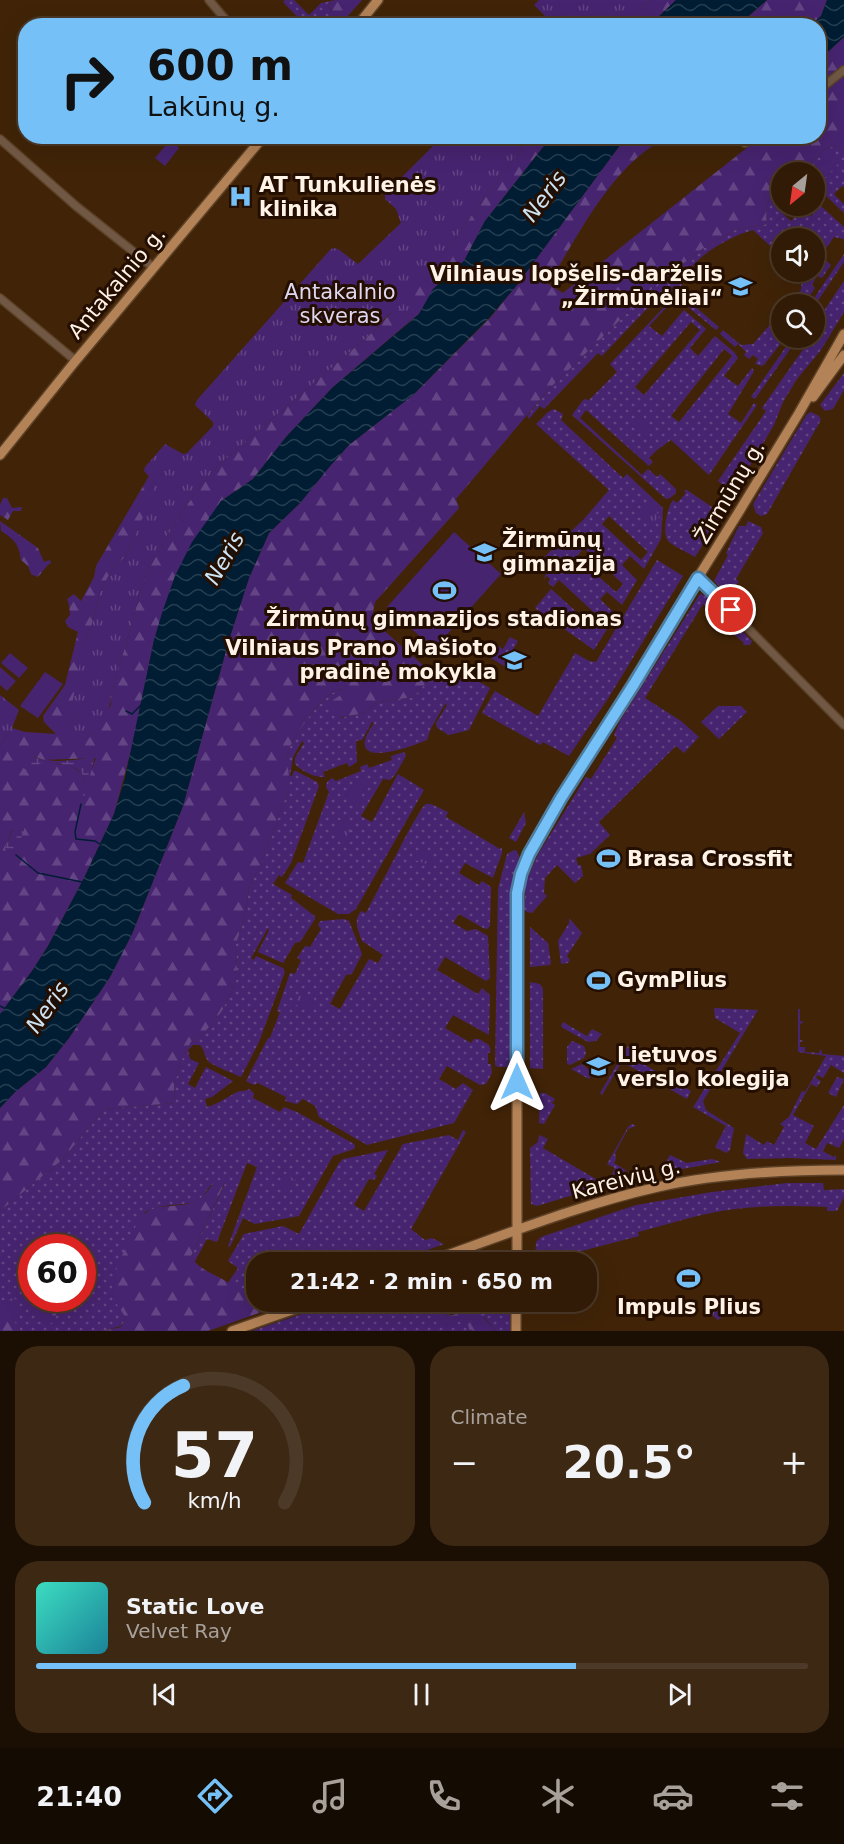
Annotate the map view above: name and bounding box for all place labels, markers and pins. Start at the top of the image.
place label: AT Tunkulienės klinika [259,173,436,221]
hospital icon: AT Tunkulienės klinika [228,184,254,210]
place label: Vilniaus lopšelis-darželis „Žirmūnėliai“ [430,262,723,310]
school or university icon: Vilniaus lopšelis-darželis „Žirmūnėliai“ [728,273,754,299]
place label: Žirmūnų gimnazija [502,527,616,576]
school or university icon: Žirmūnų gimnazija [471,539,497,565]
sports icon: Žirmūnų gimnazijos stadionas [431,578,457,604]
pin [705,584,756,635]
place label: Žirmūnų gimnazijos stadionas [266,606,622,631]
place label: Vilniaus Prano Mašioto pradinė mokykla [225,636,497,684]
school or university icon: Vilniaus Prano Mašioto pradinė mokykla [502,647,528,673]
sports icon: Brasa Crossfit [596,846,622,872]
place label: Brasa Crossfit [627,847,792,871]
sports icon: GymPlius [586,967,612,993]
place label: GymPlius [617,968,727,992]
place label: Lietuvos verslo kolegija [617,1043,790,1091]
school or university icon: Lietuvos verslo kolegija [586,1054,612,1080]
sports icon: Impuls Plius [676,1266,702,1292]
place label: Impuls Plius [617,1295,761,1319]

